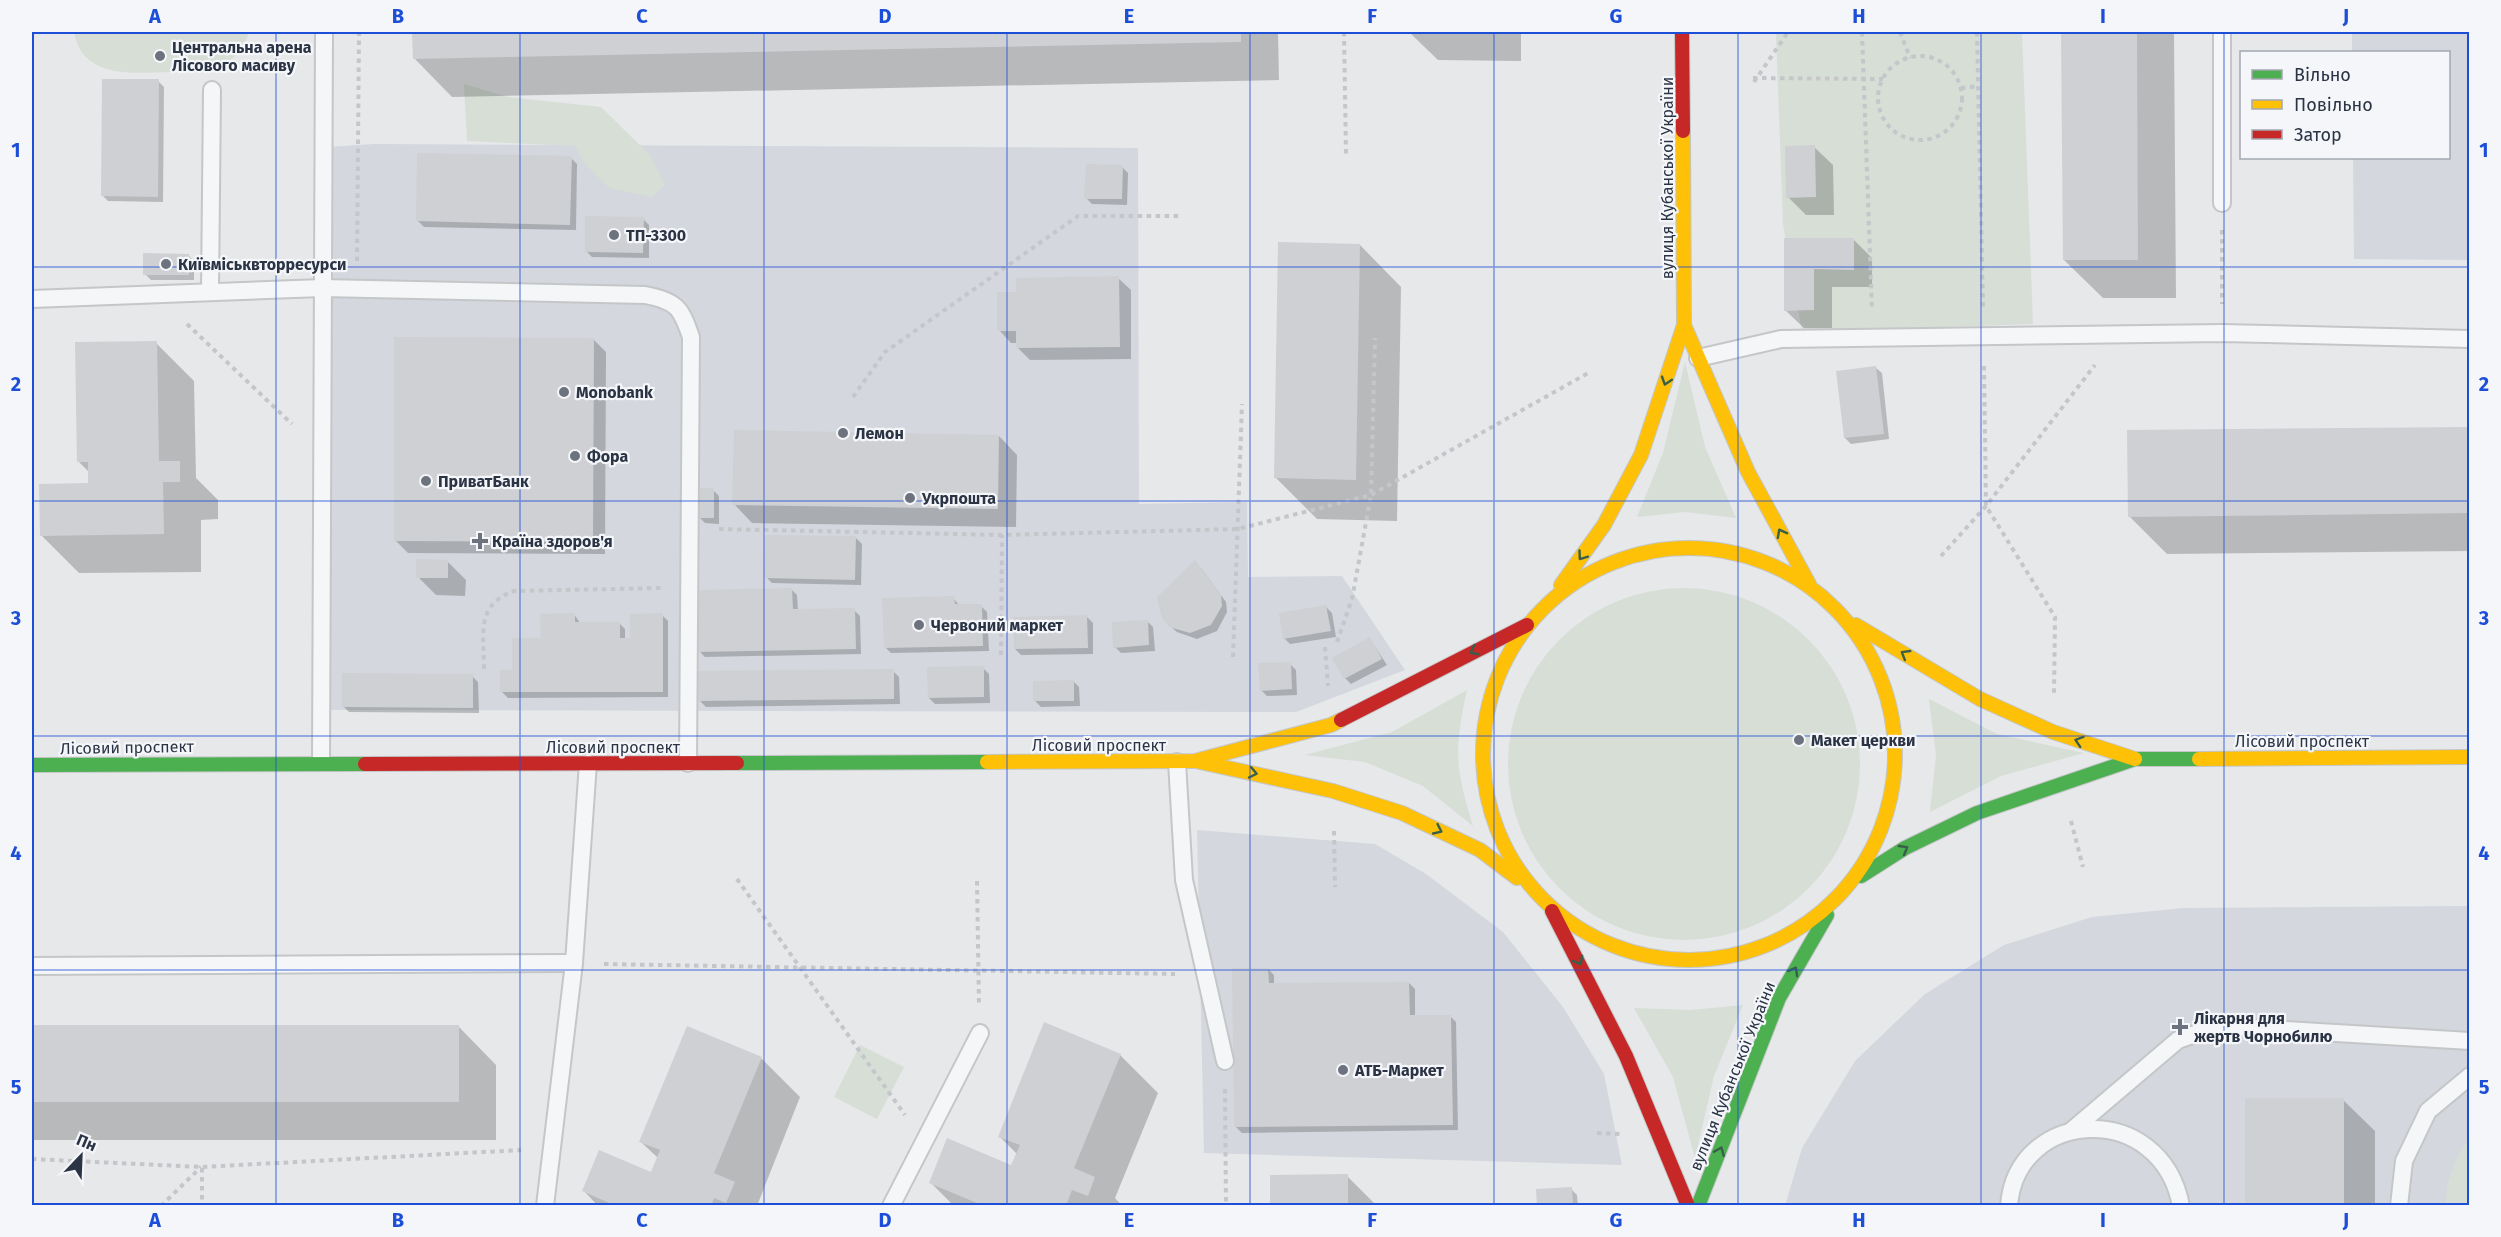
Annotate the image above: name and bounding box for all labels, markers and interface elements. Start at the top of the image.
text: A [148,4,162,28]
text: B [392,4,404,28]
text: C [636,4,648,28]
text: D [878,4,892,28]
text: E [1124,4,1134,28]
text: F [1367,4,1377,28]
text: G [1610,4,1622,28]
text: H [1852,4,1866,28]
text: I [2100,4,2106,28]
text: J [2342,4,2349,28]
place label: Центральна арена Лісового масиву [172,38,312,75]
marker: Центральна арена Лісового масиву [153,49,167,63]
legend [2240,51,2450,159]
text: Вільно [2294,64,2351,86]
street label: вулиця Кубанської України [1658,77,1677,279]
text: Повільно [2294,94,2373,116]
text: Затор [2294,124,2342,146]
text: 1 [11,138,21,162]
text: 1 [2479,138,2489,162]
place label: ТП-3300 [626,226,686,245]
marker: ТП-3300 [607,228,621,242]
place label: Київміськвторресурси [178,255,347,274]
marker: Київміськвторресурси [159,257,173,271]
text: 2 [11,372,21,396]
text: 2 [2479,372,2489,396]
one-way arrow [1661,375,1673,386]
place label: Monobank [576,383,653,402]
marker: Monobank [557,385,571,399]
place label: Лемон [855,424,904,443]
marker: Лемон [836,426,850,440]
place label: Фора [587,447,628,466]
marker: Фора [568,449,582,463]
place label: ПриватБанк [438,472,529,491]
marker: ПриватБанк [419,474,433,488]
place label: Укрпошта [921,489,996,508]
marker: Укрпошта [903,491,917,505]
one-way arrow [1777,529,1788,539]
place label: Країна здоров'я [492,532,613,551]
marker: Країна здоров'я [473,534,487,548]
one-way arrow [1578,549,1589,560]
text: 3 [10,606,21,630]
text: 3 [2478,606,2489,630]
place label: Червоний маркет [931,616,1064,635]
marker: Червоний маркет [912,618,926,632]
one-way arrow [1470,644,1481,656]
one-way arrow [1901,650,1911,662]
place label: Макет церкви [1811,731,1916,750]
street label: Лісовий проспект [2235,732,2370,751]
marker: Макет церкви [1792,733,1806,747]
one-way arrow [2074,735,2085,748]
street label: Лісовий проспект [1032,736,1167,755]
street label: Лісовий проспект [60,737,195,758]
street label: Лісовий проспект [546,738,681,757]
one-way arrow [1247,766,1257,779]
one-way arrow [1432,823,1443,835]
text: 4 [10,841,22,865]
text: 4 [2478,841,2490,865]
one-way arrow [1898,845,1908,857]
one-way arrow [1572,955,1583,965]
one-way arrow [1787,967,1798,977]
street label: вулиця Кубанської України [1686,979,1779,1174]
place label: Лікарня для жертв Чорнобилю [2194,1009,2332,1046]
marker: Лікарня для жертв Чорнобилю [2171,1018,2189,1036]
place label: АТБ-Маркет [1354,1061,1444,1080]
marker: АТБ-Маркет [1336,1063,1350,1077]
text: 5 [11,1075,22,1099]
text: 5 [2479,1075,2490,1099]
north arrow [51,1126,111,1186]
text: Пн [74,1130,100,1155]
one-way arrow [1713,1147,1725,1158]
text: A [148,1208,162,1232]
text: B [392,1208,404,1232]
text: C [636,1208,648,1232]
text: D [878,1208,892,1232]
text: E [1124,1208,1134,1232]
text: F [1367,1208,1377,1232]
text: G [1610,1208,1622,1232]
text: H [1852,1208,1866,1232]
text: I [2100,1208,2106,1232]
text: J [2342,1208,2349,1232]

